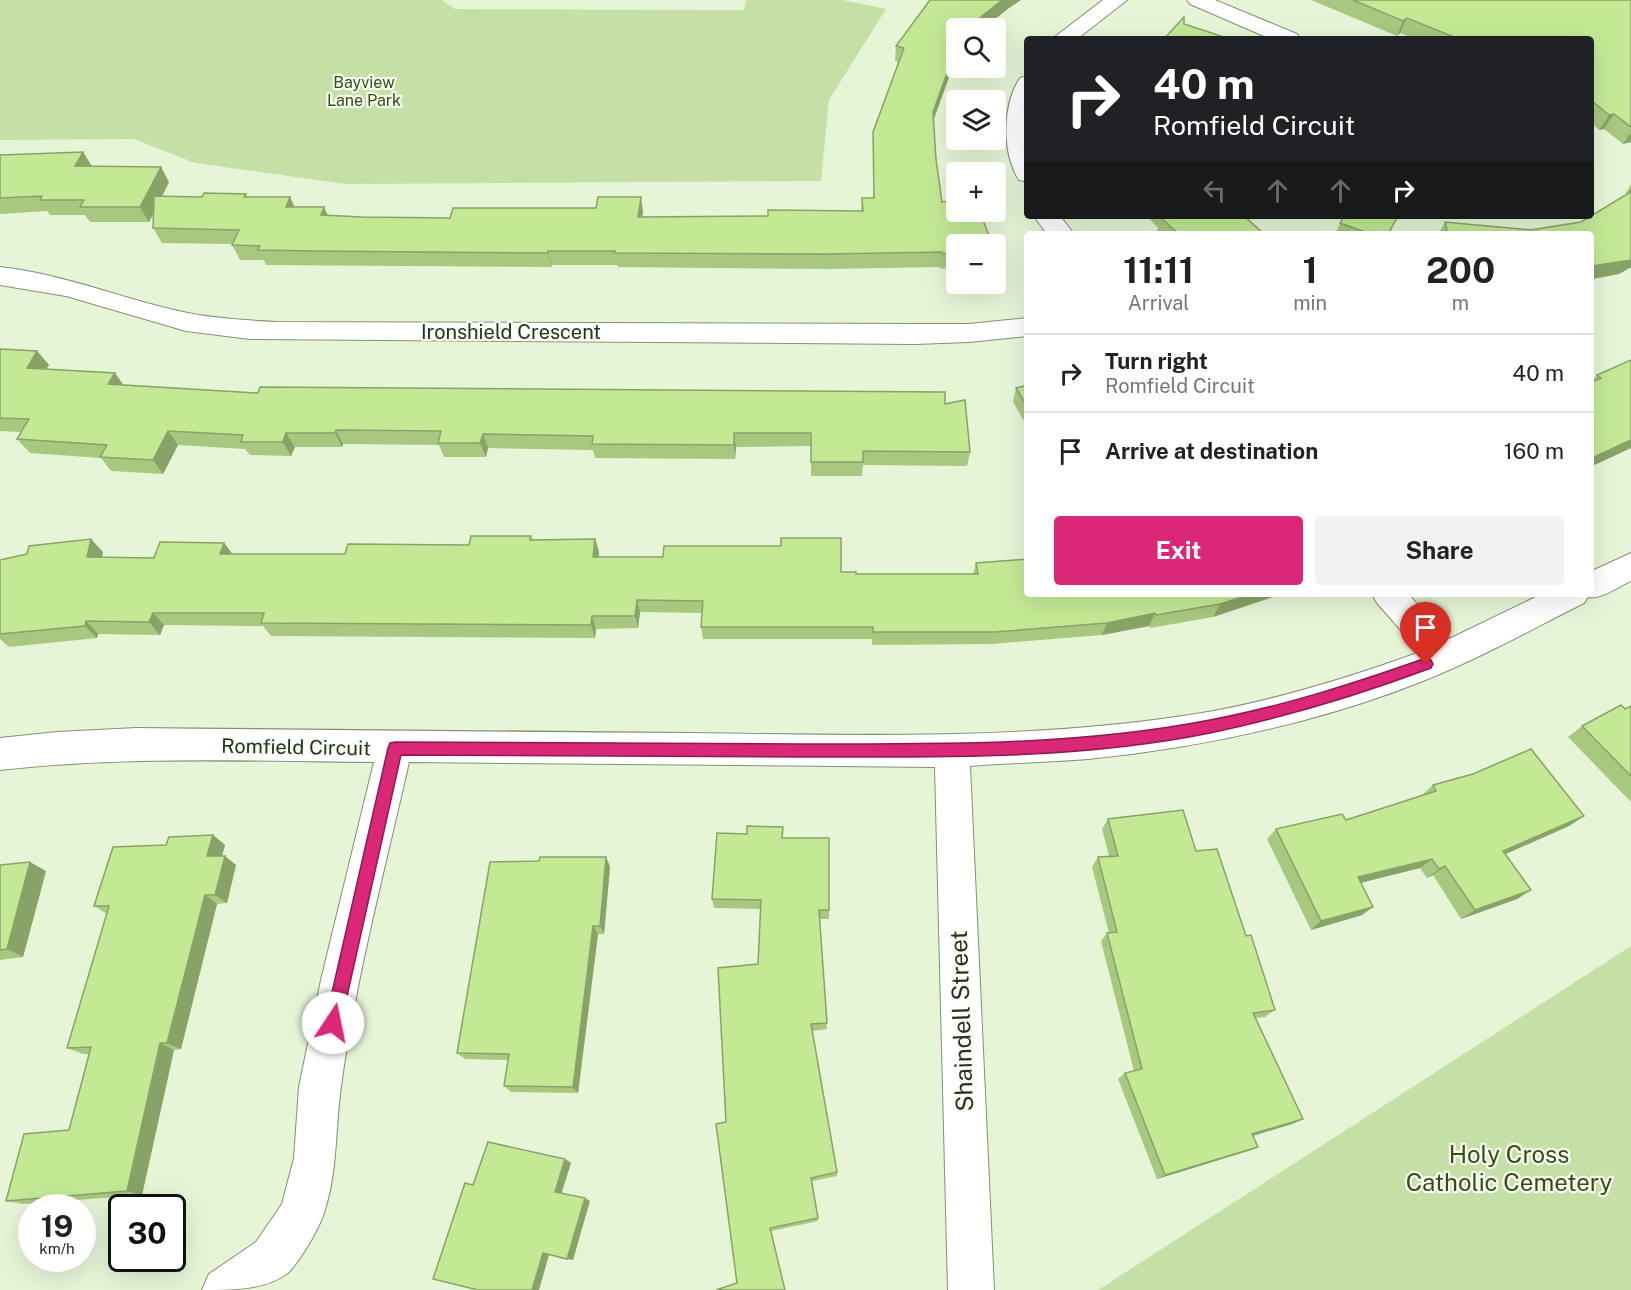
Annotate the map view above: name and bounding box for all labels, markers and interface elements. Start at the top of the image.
map controls [946,18,1006,294]
button: search [946,18,1006,78]
text: 40 m [1153,59,1255,108]
icon: right [1054,60,1132,138]
park label: Bayview Lane Park [327,73,401,110]
button: layers [946,90,1006,150]
text: Romfield Circuit [1153,109,1355,141]
button: + [946,162,1006,222]
icon: left [1198,174,1231,207]
icon: ahead [1261,174,1294,207]
icon: ahead [1324,174,1357,207]
icon: right [1387,174,1420,207]
button: − [946,234,1006,294]
text: 11:11 [1123,249,1194,291]
text: 1 [1302,249,1318,291]
text: 200 [1426,249,1495,291]
text: Arrival [1128,291,1189,315]
text: min [1293,291,1327,315]
text: m [1452,291,1469,315]
street label: Ironshield Crescent [421,320,601,344]
text: Turn right [1105,348,1208,374]
icon: right [1054,357,1087,390]
text: 40 m [1512,360,1564,386]
text: Romfield Circuit [1105,374,1255,398]
icon: arrive [1054,435,1087,468]
text: Arrive at destination [1105,438,1318,464]
text: 160 m [1504,438,1564,464]
button: Exit [1054,516,1303,585]
button: Share [1315,516,1564,585]
pin [1400,602,1451,664]
icon: arrive [1409,611,1442,644]
street label: Romfield Circuit [221,734,371,760]
street label: Shaindell Street [944,930,978,1112]
position arrow [301,991,365,1055]
park label: Holy Cross Catholic Cemetery [1406,1140,1613,1196]
speed limit sign: 30 [108,1194,186,1272]
text: 19 [41,1208,73,1244]
text: km/h [39,1240,75,1257]

